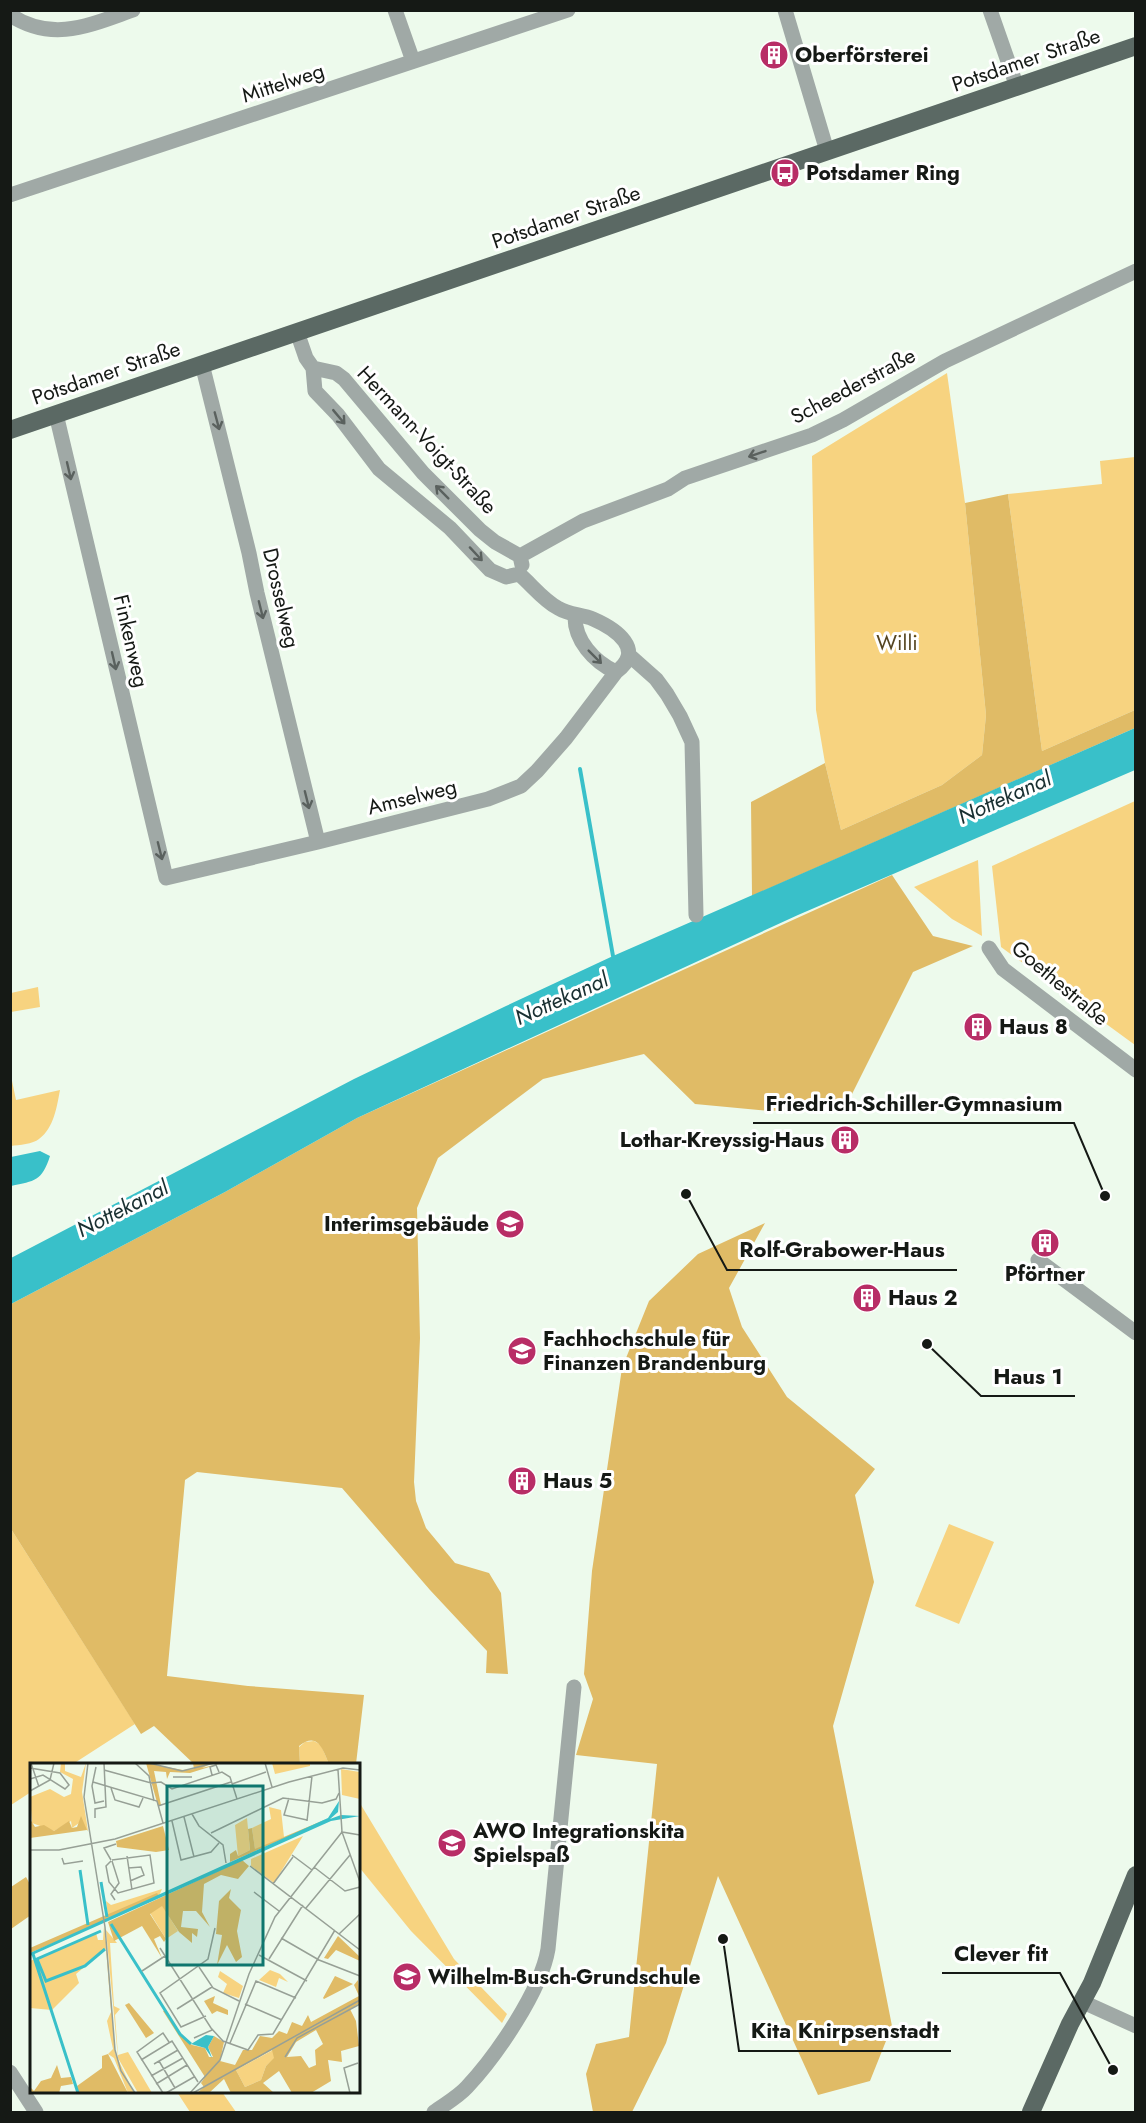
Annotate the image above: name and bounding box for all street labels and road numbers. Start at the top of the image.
street label: Potsdamer Straße [948,21,1104,99]
street label: Mittelweg [238,56,328,110]
street label: Potsdamer Straße [488,178,644,256]
street label: Potsdamer Straße [28,334,184,412]
street label: Scheederstraße [785,340,921,432]
street label: Hermann-Voigt-Straße [350,359,504,521]
street label: Drosselweg [255,545,307,651]
street label: Finkenweg [106,592,156,690]
street label: Amselweg [364,771,460,823]
street label: Goethestraße [1005,933,1115,1033]

